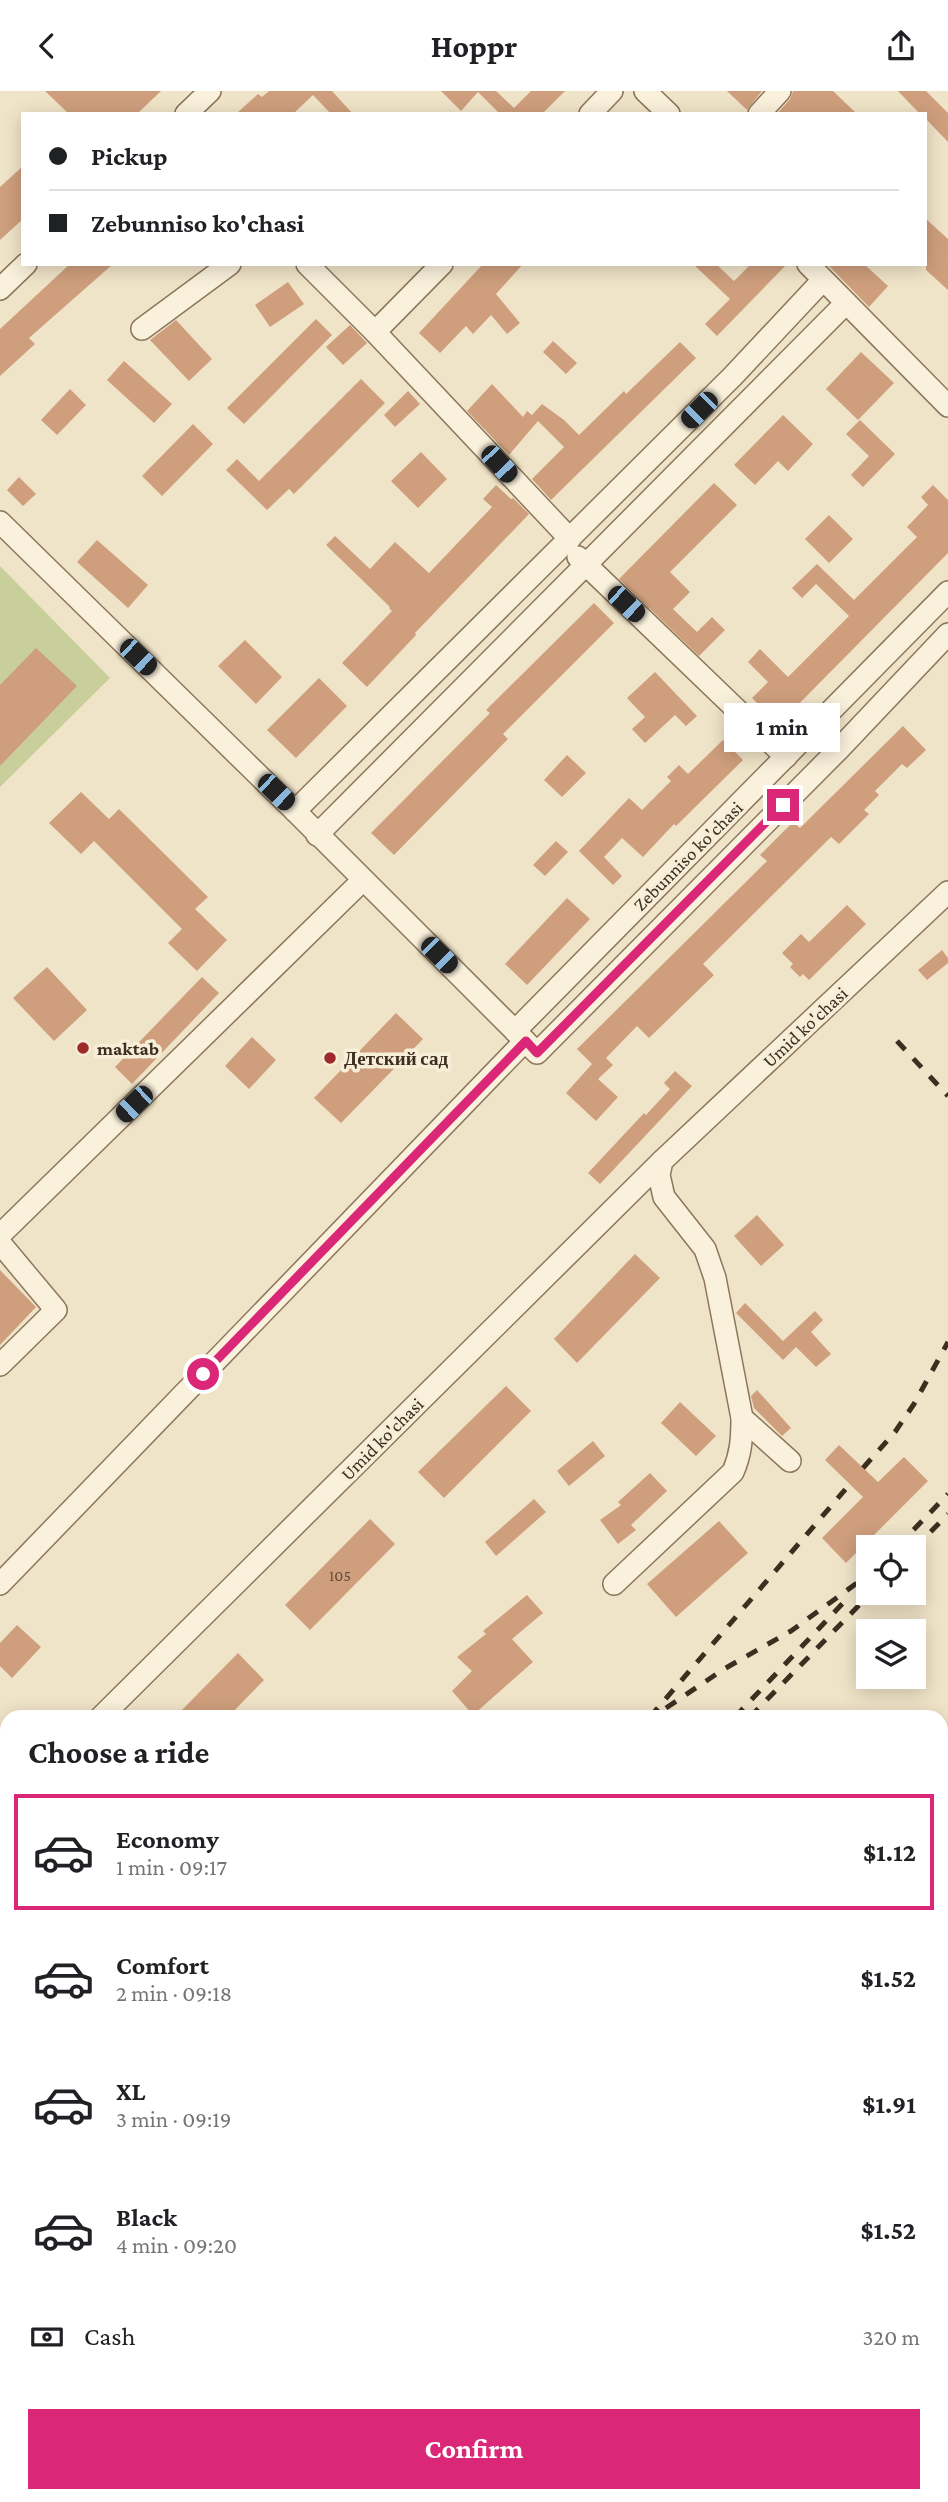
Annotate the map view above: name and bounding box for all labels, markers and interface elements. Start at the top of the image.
icon: back [28,27,66,65]
icon: share [882,27,920,65]
text: Hoppr [431,28,517,64]
text: Pickup [91,142,168,171]
text: Zebunniso ko'chasi [91,209,304,238]
car [677,388,722,432]
car [477,441,522,487]
car [604,582,649,626]
car [116,635,161,679]
callout: 1 min [725,703,841,753]
text: 1 min [756,714,808,740]
car [254,770,299,814]
route end [767,789,799,821]
street label: Zebunniso ko'chasi [629,797,747,915]
car [417,933,462,977]
street label: Umid ko'chasi [758,982,852,1072]
place label: maktab [97,1038,159,1059]
marker: maktab [75,1040,91,1056]
place label: Детский сад [344,1048,448,1069]
marker: Детский сад [322,1050,338,1066]
car [112,1082,157,1126]
route start [187,1358,219,1390]
street label: Umid ko'chasi [336,1393,428,1485]
map controls [856,1535,926,1689]
button: locate [856,1535,926,1605]
house number: 105 [329,1567,351,1584]
button: layers [856,1619,926,1689]
text: Choose a ride [28,1734,209,1770]
icon: car [32,1821,95,1884]
text: Economy [116,1825,219,1854]
text: $1.12 [863,1838,916,1867]
text: 1 min · 09:17 [116,1854,227,1880]
icon: car [32,1947,95,2010]
text: Comfort [116,1951,209,1980]
text: $1.52 [860,1964,916,1993]
text: 2 min · 09:18 [116,1980,232,2006]
icon: car [32,2073,95,2136]
text: XL [116,2077,145,2106]
text: $1.91 [862,2090,916,2119]
text: 3 min · 09:19 [116,2106,232,2132]
icon: car [32,2199,95,2262]
text: Black [116,2203,177,2232]
text: $1.52 [860,2216,916,2245]
text: 4 min · 09:20 [116,2232,237,2258]
icon: cash [28,2318,66,2356]
text: Cash [84,2322,135,2351]
text: 320 m [862,2324,920,2350]
button: Confirm [28,2409,920,2489]

